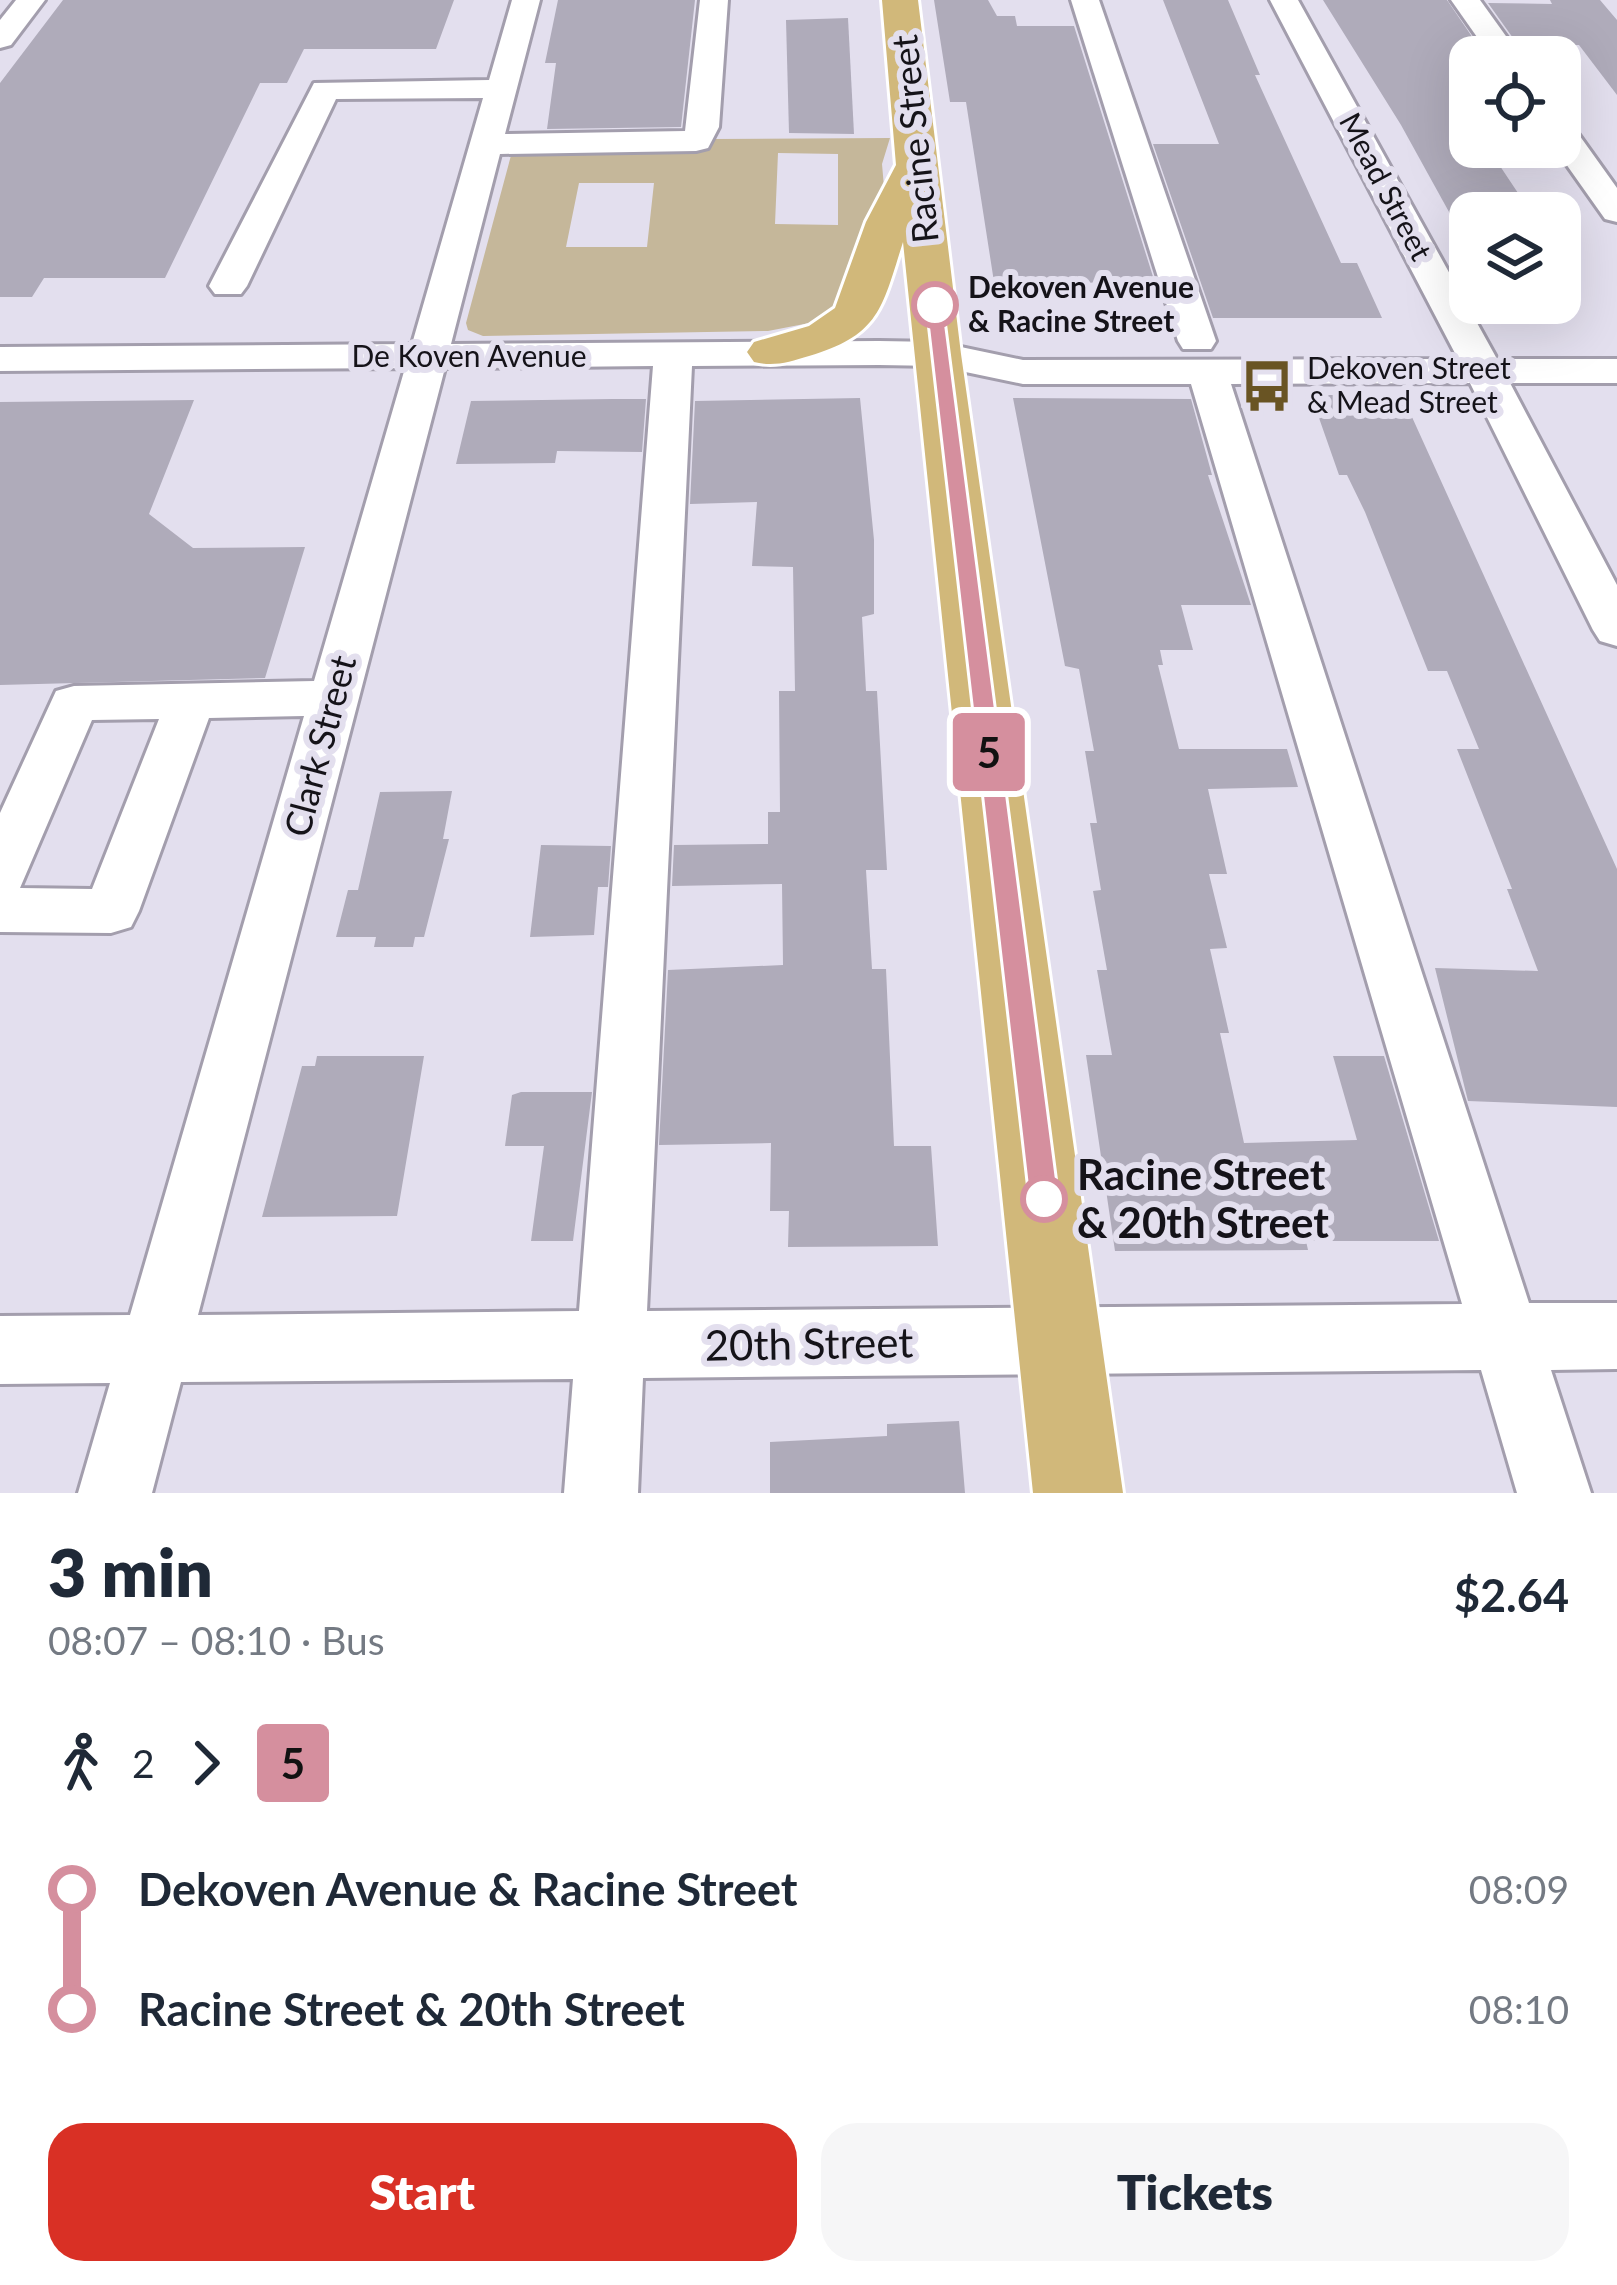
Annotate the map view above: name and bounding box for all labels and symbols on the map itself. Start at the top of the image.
street label: Racine Street [881,33,947,245]
street label: Mead Street [1333,106,1441,266]
place label: Dekoven Avenue & Racine Street [968,268,1194,338]
marker: Dekoven Avenue & Racine Street [913,283,957,327]
street label: De Koven Avenue [351,337,587,373]
place label: Dekoven Street & Mead Street [1307,349,1511,419]
bus stop icon: Dekoven Street & Mead Street [1238,357,1296,415]
street label: Clark Street [274,650,364,841]
line badge: 5 [950,713,1028,791]
place label: Racine Street & 20th Street [1077,1149,1329,1247]
marker: Racine Street & 20th Street [1022,1177,1066,1221]
street label: 20th Street [704,1316,914,1370]

